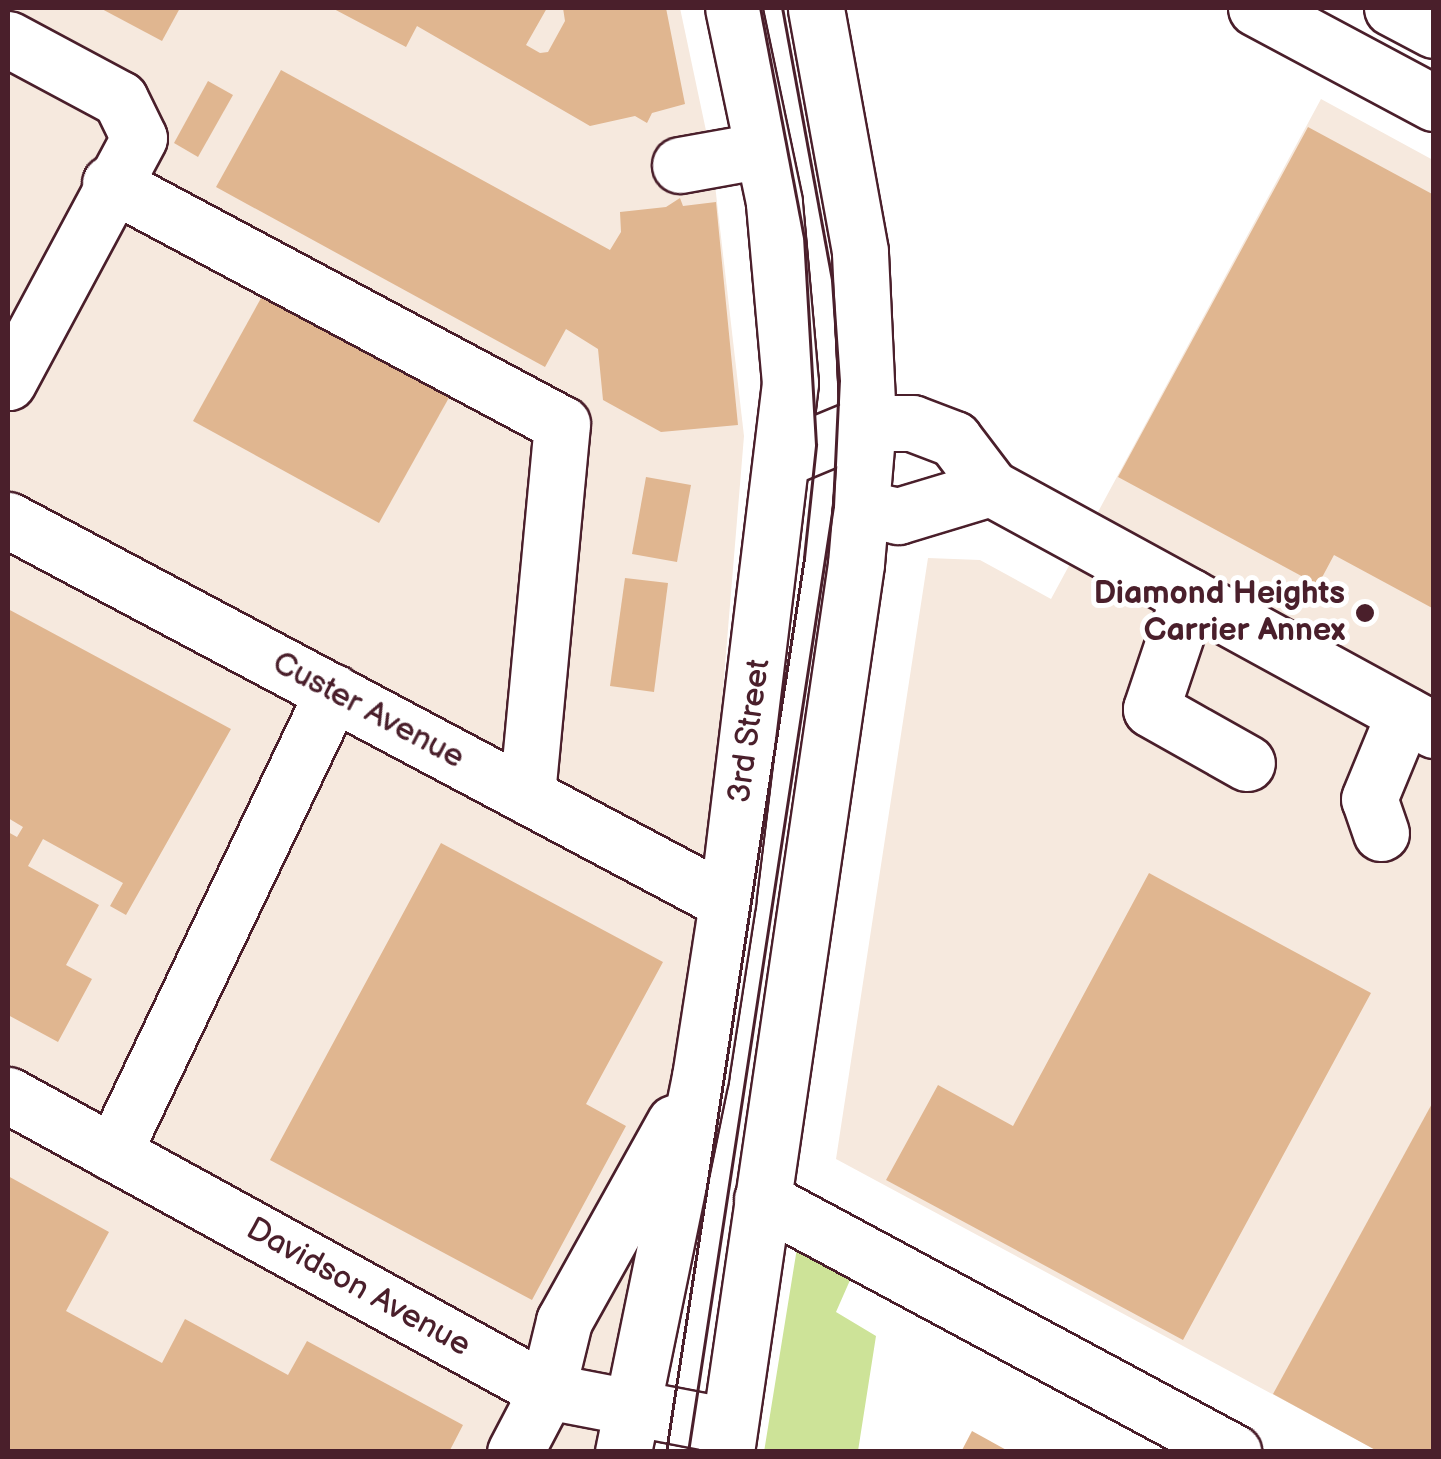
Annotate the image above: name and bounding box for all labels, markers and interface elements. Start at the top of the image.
place label: Diamond Heights Carrier Annex [1094,576,1345,651]
marker: Diamond Heights Carrier Annex [1354,602,1376,624]
street label: Custer Avenue [265,644,471,778]
street label: 3rd Street [721,656,779,806]
street label: Davidson Avenue [239,1211,477,1365]

